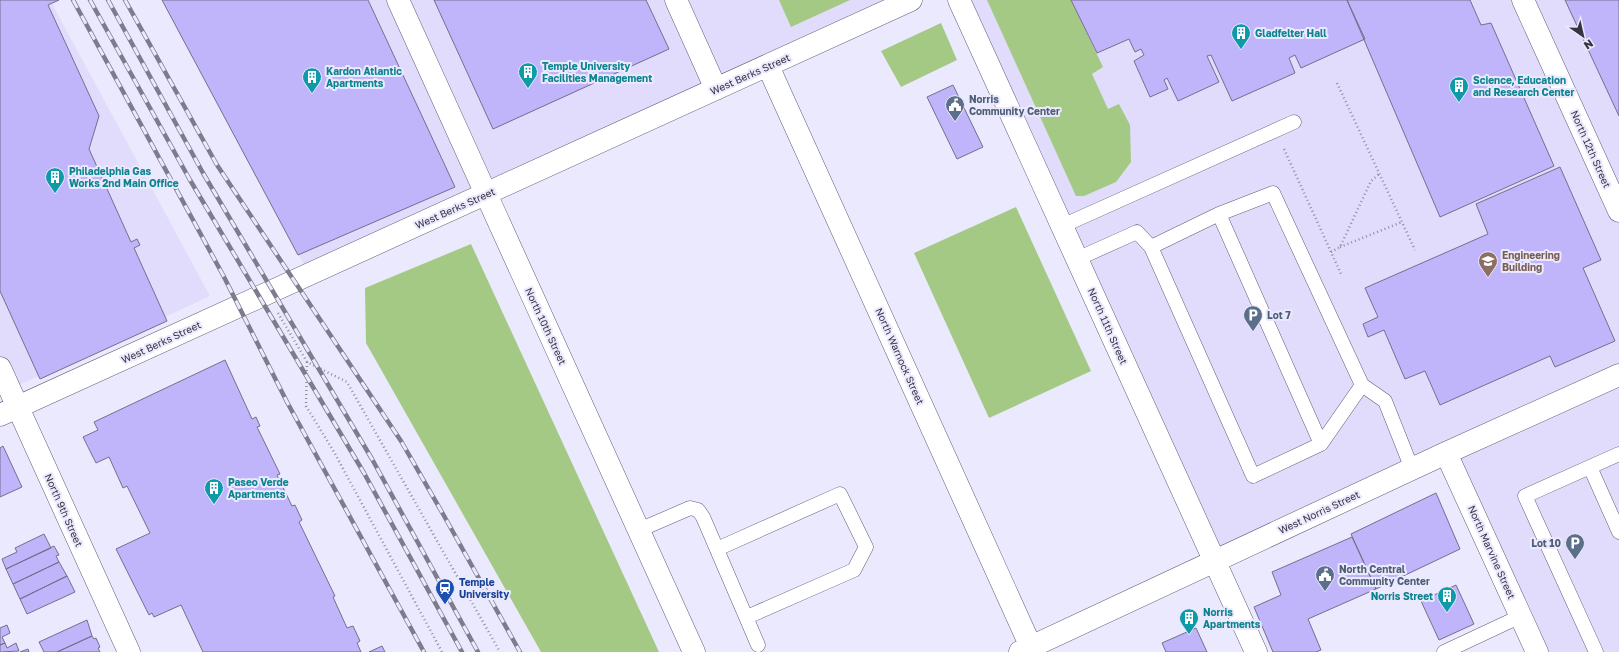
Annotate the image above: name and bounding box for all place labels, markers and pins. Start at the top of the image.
building icon: Gladfelter Hall [1230,22,1252,50]
place label: Gladfelter Hall [1255,27,1327,39]
place label: Temple University Facilities Management [542,60,652,84]
building icon: Temple University Facilities Management [517,61,539,89]
place label: Kardon Atlantic Apartments [326,65,402,89]
building icon: Kardon Atlantic Apartments [301,66,323,94]
place label: Science, Education and Research Center [1473,74,1574,98]
building icon: Science, Education and Research Center [1448,75,1470,103]
place label: Norris Community Center [969,93,1060,117]
public building icon: Norris Community Center [944,94,966,122]
place label: Philadelphia Gas Works 2nd Main Office [69,165,179,189]
building icon: Philadelphia Gas Works 2nd Main Office [44,166,66,194]
place label: Engineering Building [1502,249,1560,273]
school or university icon: Engineering Building [1477,250,1499,278]
parking icon: Lot 7 [1242,304,1264,332]
place label: Lot 7 [1267,309,1291,321]
place label: Paseo Verde Apartments [228,476,289,500]
building icon: Paseo Verde Apartments [203,477,225,505]
parking icon: Lot 10 [1564,532,1586,560]
place label: Lot 10 [1531,537,1561,549]
place label: North Central Community Center [1339,563,1430,587]
public building icon: North Central Community Center [1314,564,1336,592]
place label: Temple University [459,576,509,600]
station icon: Temple University [434,577,456,605]
building icon: Norris Street [1436,585,1458,613]
place label: Norris Street [1371,590,1433,602]
place label: Norris Apartments [1203,606,1261,630]
building icon: Norris Apartments [1178,607,1200,635]

